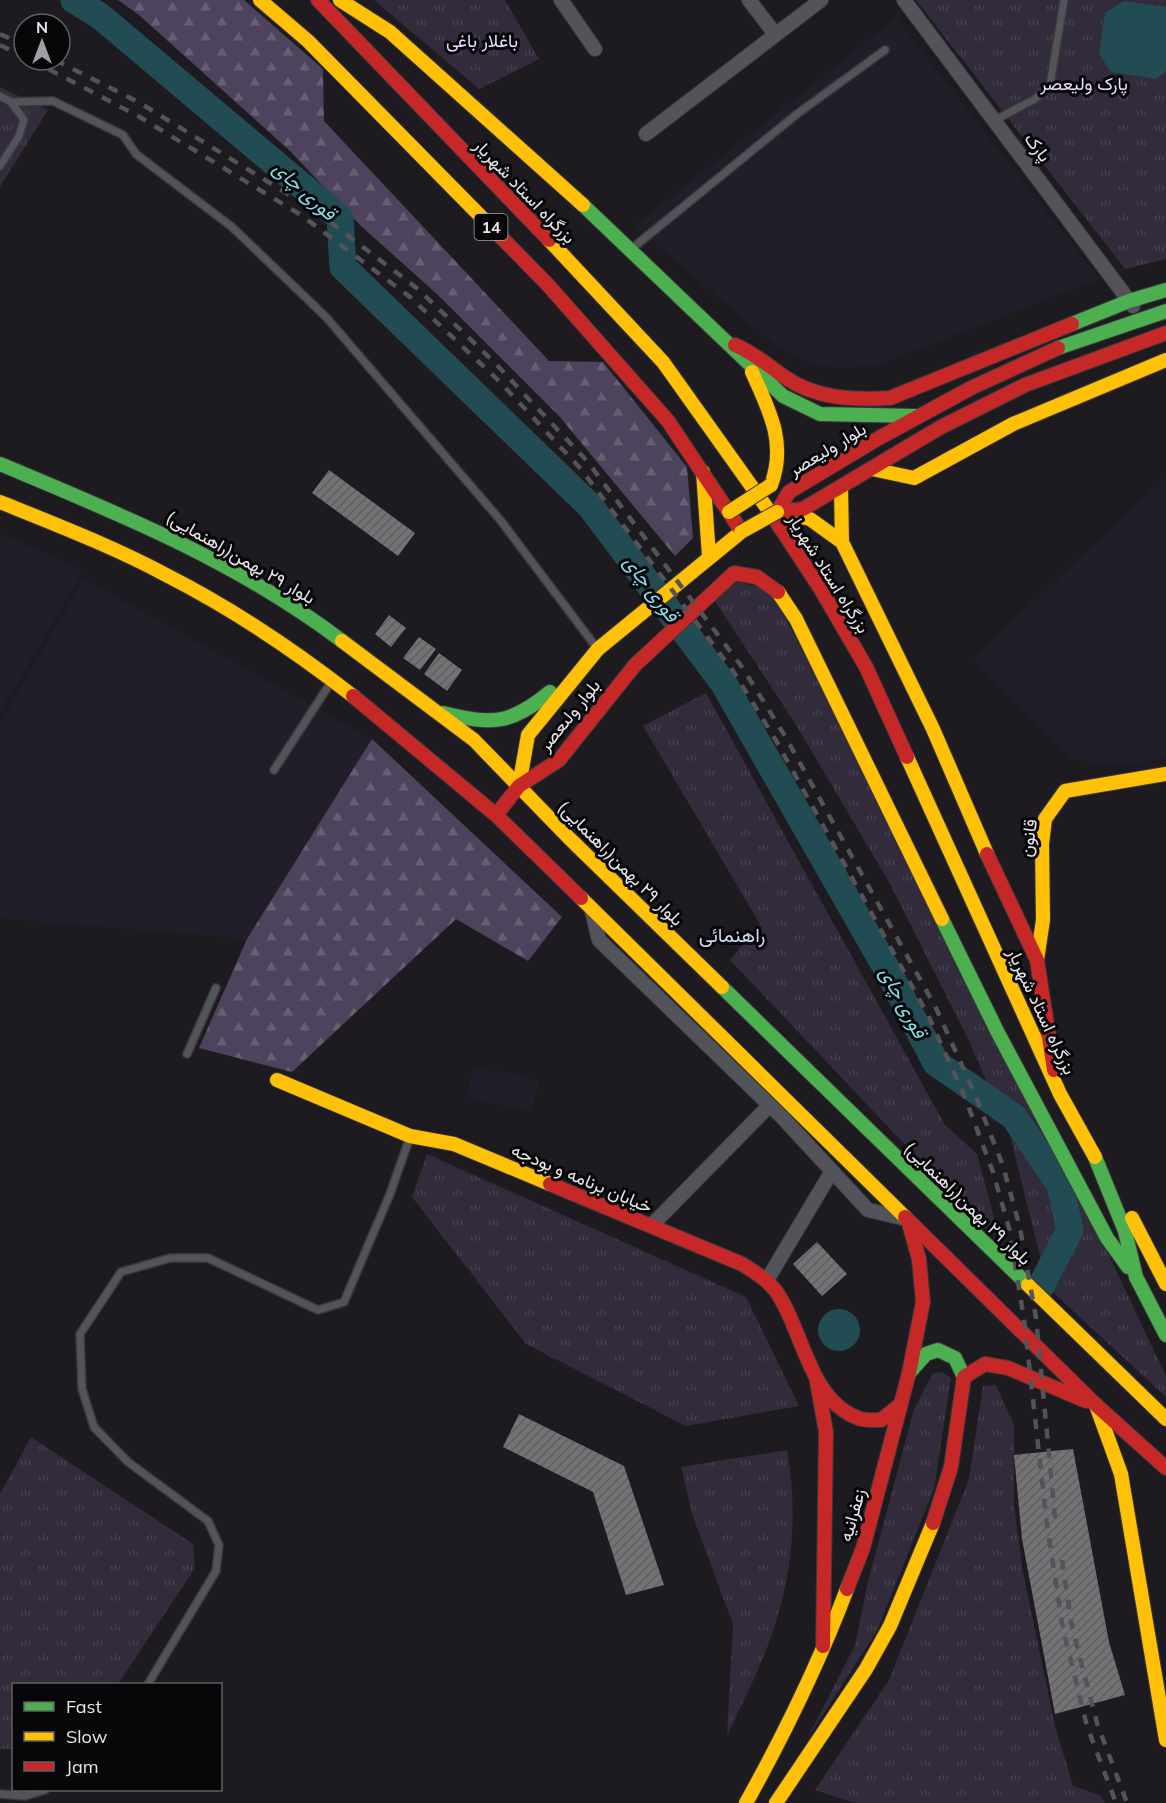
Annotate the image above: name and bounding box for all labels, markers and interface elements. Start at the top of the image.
north arrow [12,12,72,72]
text: N [36,17,48,37]
park label: باغلار باغی [446,29,518,52]
park label: پارک ولیعصر [1039,72,1128,96]
street label: پارک [1019,128,1056,167]
street label: بزرگراه استاد شهریار [468,133,581,248]
water label: قوری چای [267,155,343,228]
road number: 14 [474,214,508,240]
street label: بلوار ولیعصر [783,417,870,482]
street label: بلوار ٢٩ بهمن(راهنمایی) [162,505,320,609]
street label: بزرگراه استاد شهریار [782,508,875,637]
water label: قوری چای [617,550,686,629]
street label: بلوار ولىعصر [532,674,605,756]
street label: بلوار ٢٩ بهمن(راهنمایی) [553,795,689,931]
street label: قانون [1014,817,1042,859]
district label: راهنمائی [699,922,765,948]
street label: بزرگراه استاد شهریار [1002,943,1081,1078]
water label: قوری چای [873,962,934,1044]
street label: بلوار ٢٩ بهمن(راهنمایی) [899,1136,1037,1270]
street label: خیابان برنامه و بودجه [508,1138,656,1218]
street label: زعفرانیه [834,1486,870,1544]
legend [12,1683,222,1791]
text: Fast [66,1695,102,1718]
text: Slow [66,1725,108,1748]
text: Jam [66,1755,99,1778]

